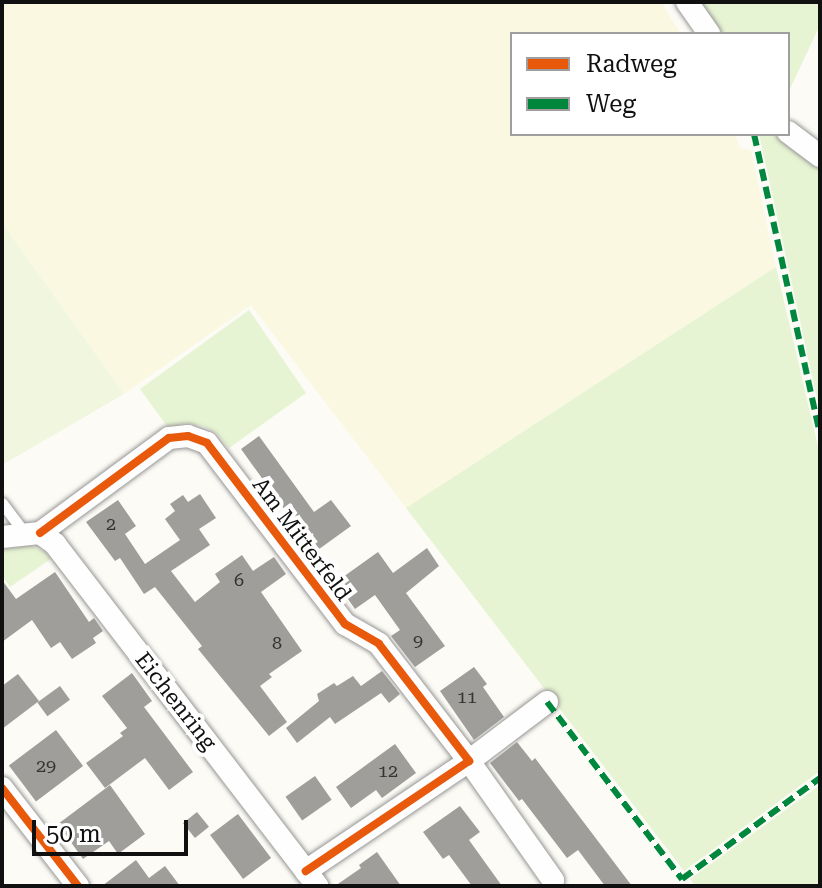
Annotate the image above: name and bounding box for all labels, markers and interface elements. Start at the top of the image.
legend [510,32,790,136]
text: Radweg [586,50,677,78]
text: Weg [586,90,636,118]
street label: Am Mitterfeld [247,472,357,606]
house number: 2 [106,513,116,535]
house number: 6 [234,569,244,591]
house number: 9 [413,630,423,652]
house number: 8 [272,632,282,654]
street label: Eichenring [130,647,222,755]
house number: 11 [457,686,477,708]
house number: 29 [36,755,56,777]
house number: 12 [378,760,398,782]
scale bar [36,804,192,854]
text: 50 m [46,820,101,848]

